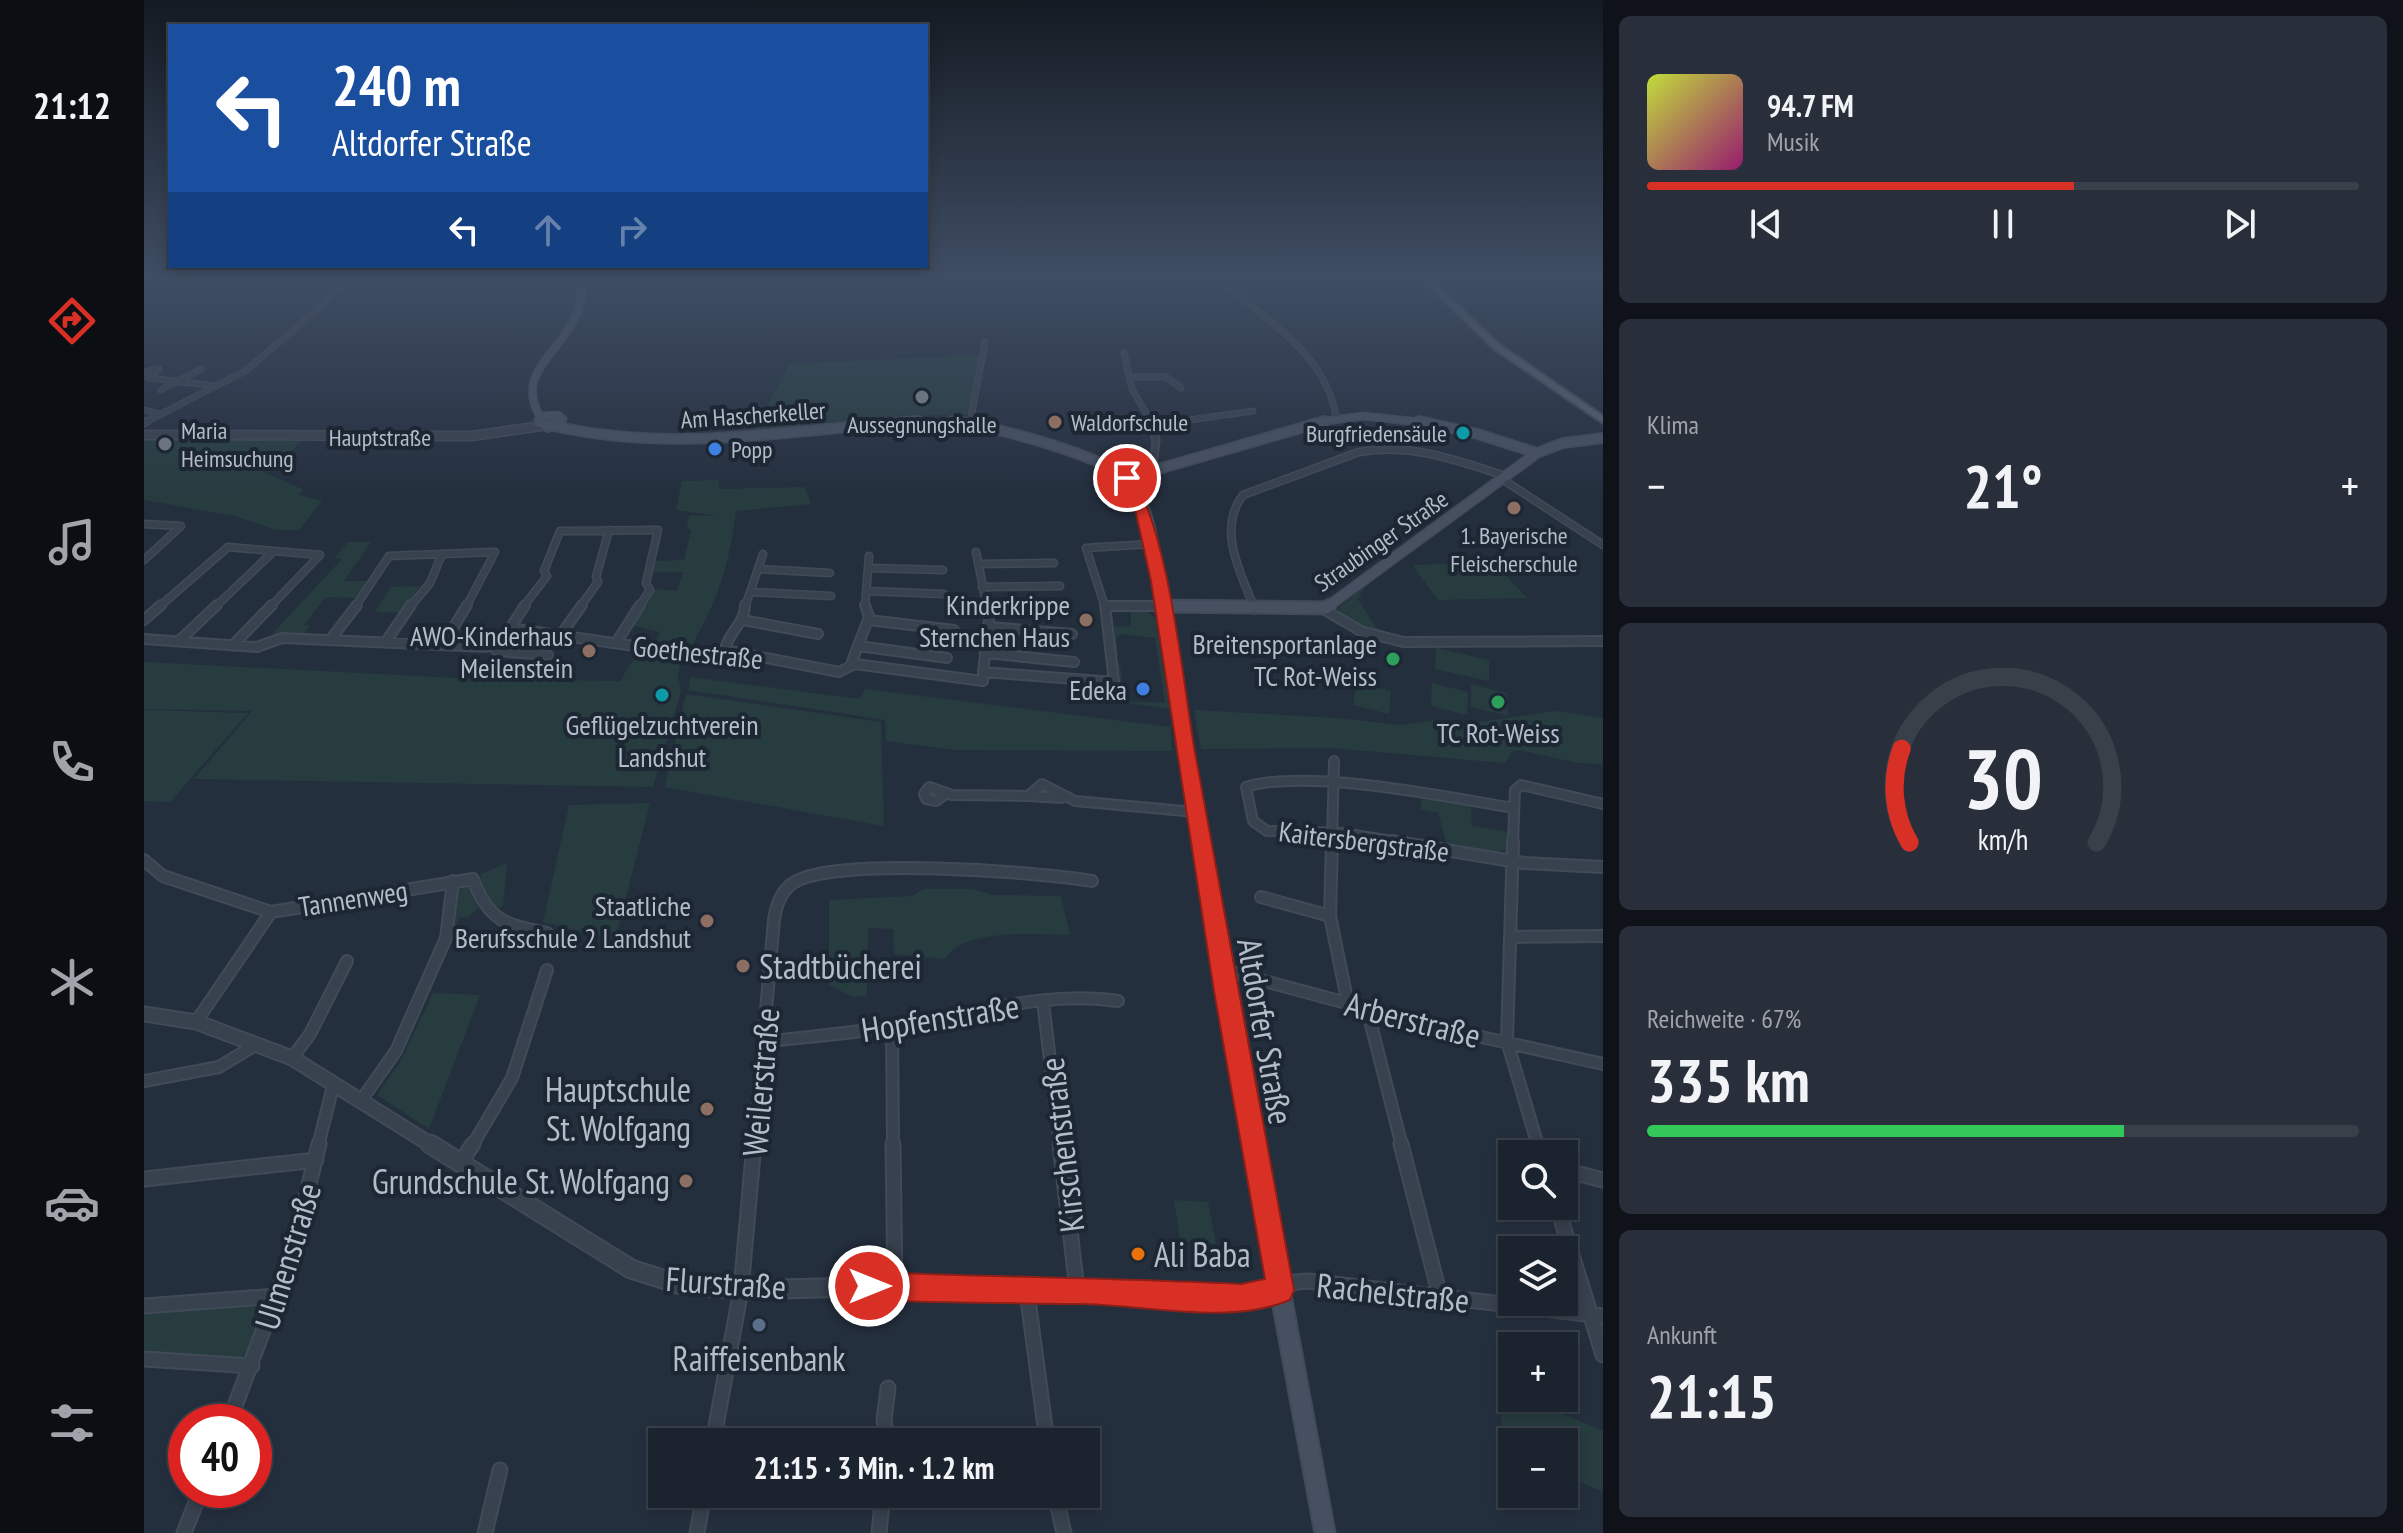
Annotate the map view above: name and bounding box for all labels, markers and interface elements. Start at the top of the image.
text: 240 m [332,49,461,121]
icon: left [200,56,304,160]
text: 21:12 [33,82,111,129]
text: 94.7 FM [1767,86,1854,125]
text: Altdorfer Straße [332,119,532,166]
text: Musik [1767,125,1819,158]
icon: previous [1744,202,1788,246]
icon: pause [1981,202,2025,246]
icon: next [2218,202,2262,246]
icon: left [442,208,486,252]
icon: ahead [526,208,570,252]
icon: right [610,208,654,252]
icon: directions [44,293,100,349]
marker: Aussegnungshalle [913,388,931,406]
street label: Am Hascherkeller [680,394,827,436]
place label: Waldorfschule [1071,407,1188,438]
text: Klima [1647,408,1699,441]
place label: Aussegnungshalle [847,409,997,440]
marker: Waldorfschule [1046,413,1064,431]
place label: Maria Heimsuchung [181,415,294,474]
place label: Burgfriedensäule [1306,418,1447,449]
street label: Hauptstraße [329,422,431,453]
marker: Burgfriedensäule [1454,424,1472,442]
place label: Popp [731,434,772,465]
marker: Maria Heimsuchung [156,435,174,453]
marker: Popp [706,440,724,458]
pin [1093,444,1161,512]
text: 21° [1963,447,2043,525]
icon: arrive [1105,456,1149,500]
text: − [1647,457,1665,514]
text: + [2341,457,2359,514]
street label: Straubinger Straße [1308,483,1454,599]
marker: 1. Bayerische Fleischerschule [1505,499,1523,517]
icon: music [44,514,100,570]
place label: 1. Bayerische Fleischerschule [1450,520,1578,579]
place label: Kinderkrippe Sternchen Haus [919,586,1070,655]
marker: Kinderkrippe Sternchen Haus [1077,611,1095,629]
place label: AWO-Kinderhaus Meilenstein [410,617,573,686]
place label: Breitensportanlage TC Rot-Weiss [1193,625,1377,694]
street label: Goethestraße [631,627,765,677]
marker: AWO-Kinderhaus Meilenstein [580,642,598,660]
marker: Breitensportanlage TC Rot-Weiss [1384,650,1402,668]
place label: Edeka [1069,671,1127,708]
marker: Edeka [1134,680,1152,698]
marker: Geflügelzuchtverein Landshut [653,686,671,704]
marker: TC Rot-Weiss [1489,693,1507,711]
place label: Geflügelzuchtverein Landshut [566,706,758,775]
place label: TC Rot-Weiss [1436,714,1560,751]
text: 30 [1963,723,2043,831]
icon: phone [44,734,100,790]
street label: Kaitersbergstraße [1277,812,1451,870]
text: km/h [1978,821,2028,858]
street label: Tannenweg [296,871,410,925]
place label: Staatliche Berufsschule 2 Landshut [455,887,691,956]
marker: Staatliche Berufsschule 2 Landshut [698,912,716,930]
street label: Altdorfer Straße [1228,934,1304,1128]
place label: Stadtbücherei [759,944,922,988]
icon: climate [44,954,100,1010]
marker: Stadtbücherei [734,957,752,975]
street label: Arberstraße [1341,981,1485,1057]
street label: Hopfenstraße [858,983,1022,1051]
text: Reichweite · 67% [1647,1002,1801,1035]
street label: Weilerstraße [732,1006,788,1158]
text: 335 km [1647,1041,1810,1119]
street label: Kirschenstraße [1028,1055,1094,1235]
place label: Hauptschule St. Wolfgang [545,1067,691,1150]
marker: Hauptschule St. Wolfgang [698,1100,716,1118]
map controls [1498,1140,1578,1508]
button: search [1498,1140,1578,1220]
place label: Grundschule St. Wolfgang [372,1159,670,1203]
marker: Grundschule St. Wolfgang [677,1172,695,1190]
icon: car [44,1175,100,1231]
street label: Ulmenstraße [244,1177,330,1335]
place label: Ali Baba [1154,1232,1251,1276]
button: layers [1498,1236,1578,1316]
position arrow [827,1244,911,1328]
marker: Ali Baba [1129,1245,1147,1263]
street label: Flurstraße [664,1256,788,1308]
street label: Rachelstraße [1314,1262,1472,1322]
marker: Raiffeisenbank [750,1316,768,1334]
text: Ankunft [1647,1318,1717,1351]
button: + [1498,1332,1578,1412]
place label: Raiffeisenbank [673,1336,845,1380]
text: 21:15 [1647,1357,1777,1435]
icon: filters [44,1395,100,1451]
speed limit sign: 40 [168,1404,272,1508]
button: − [1498,1428,1578,1508]
text: 21:15 · 3 Min. · 1.2 km [754,1448,994,1487]

